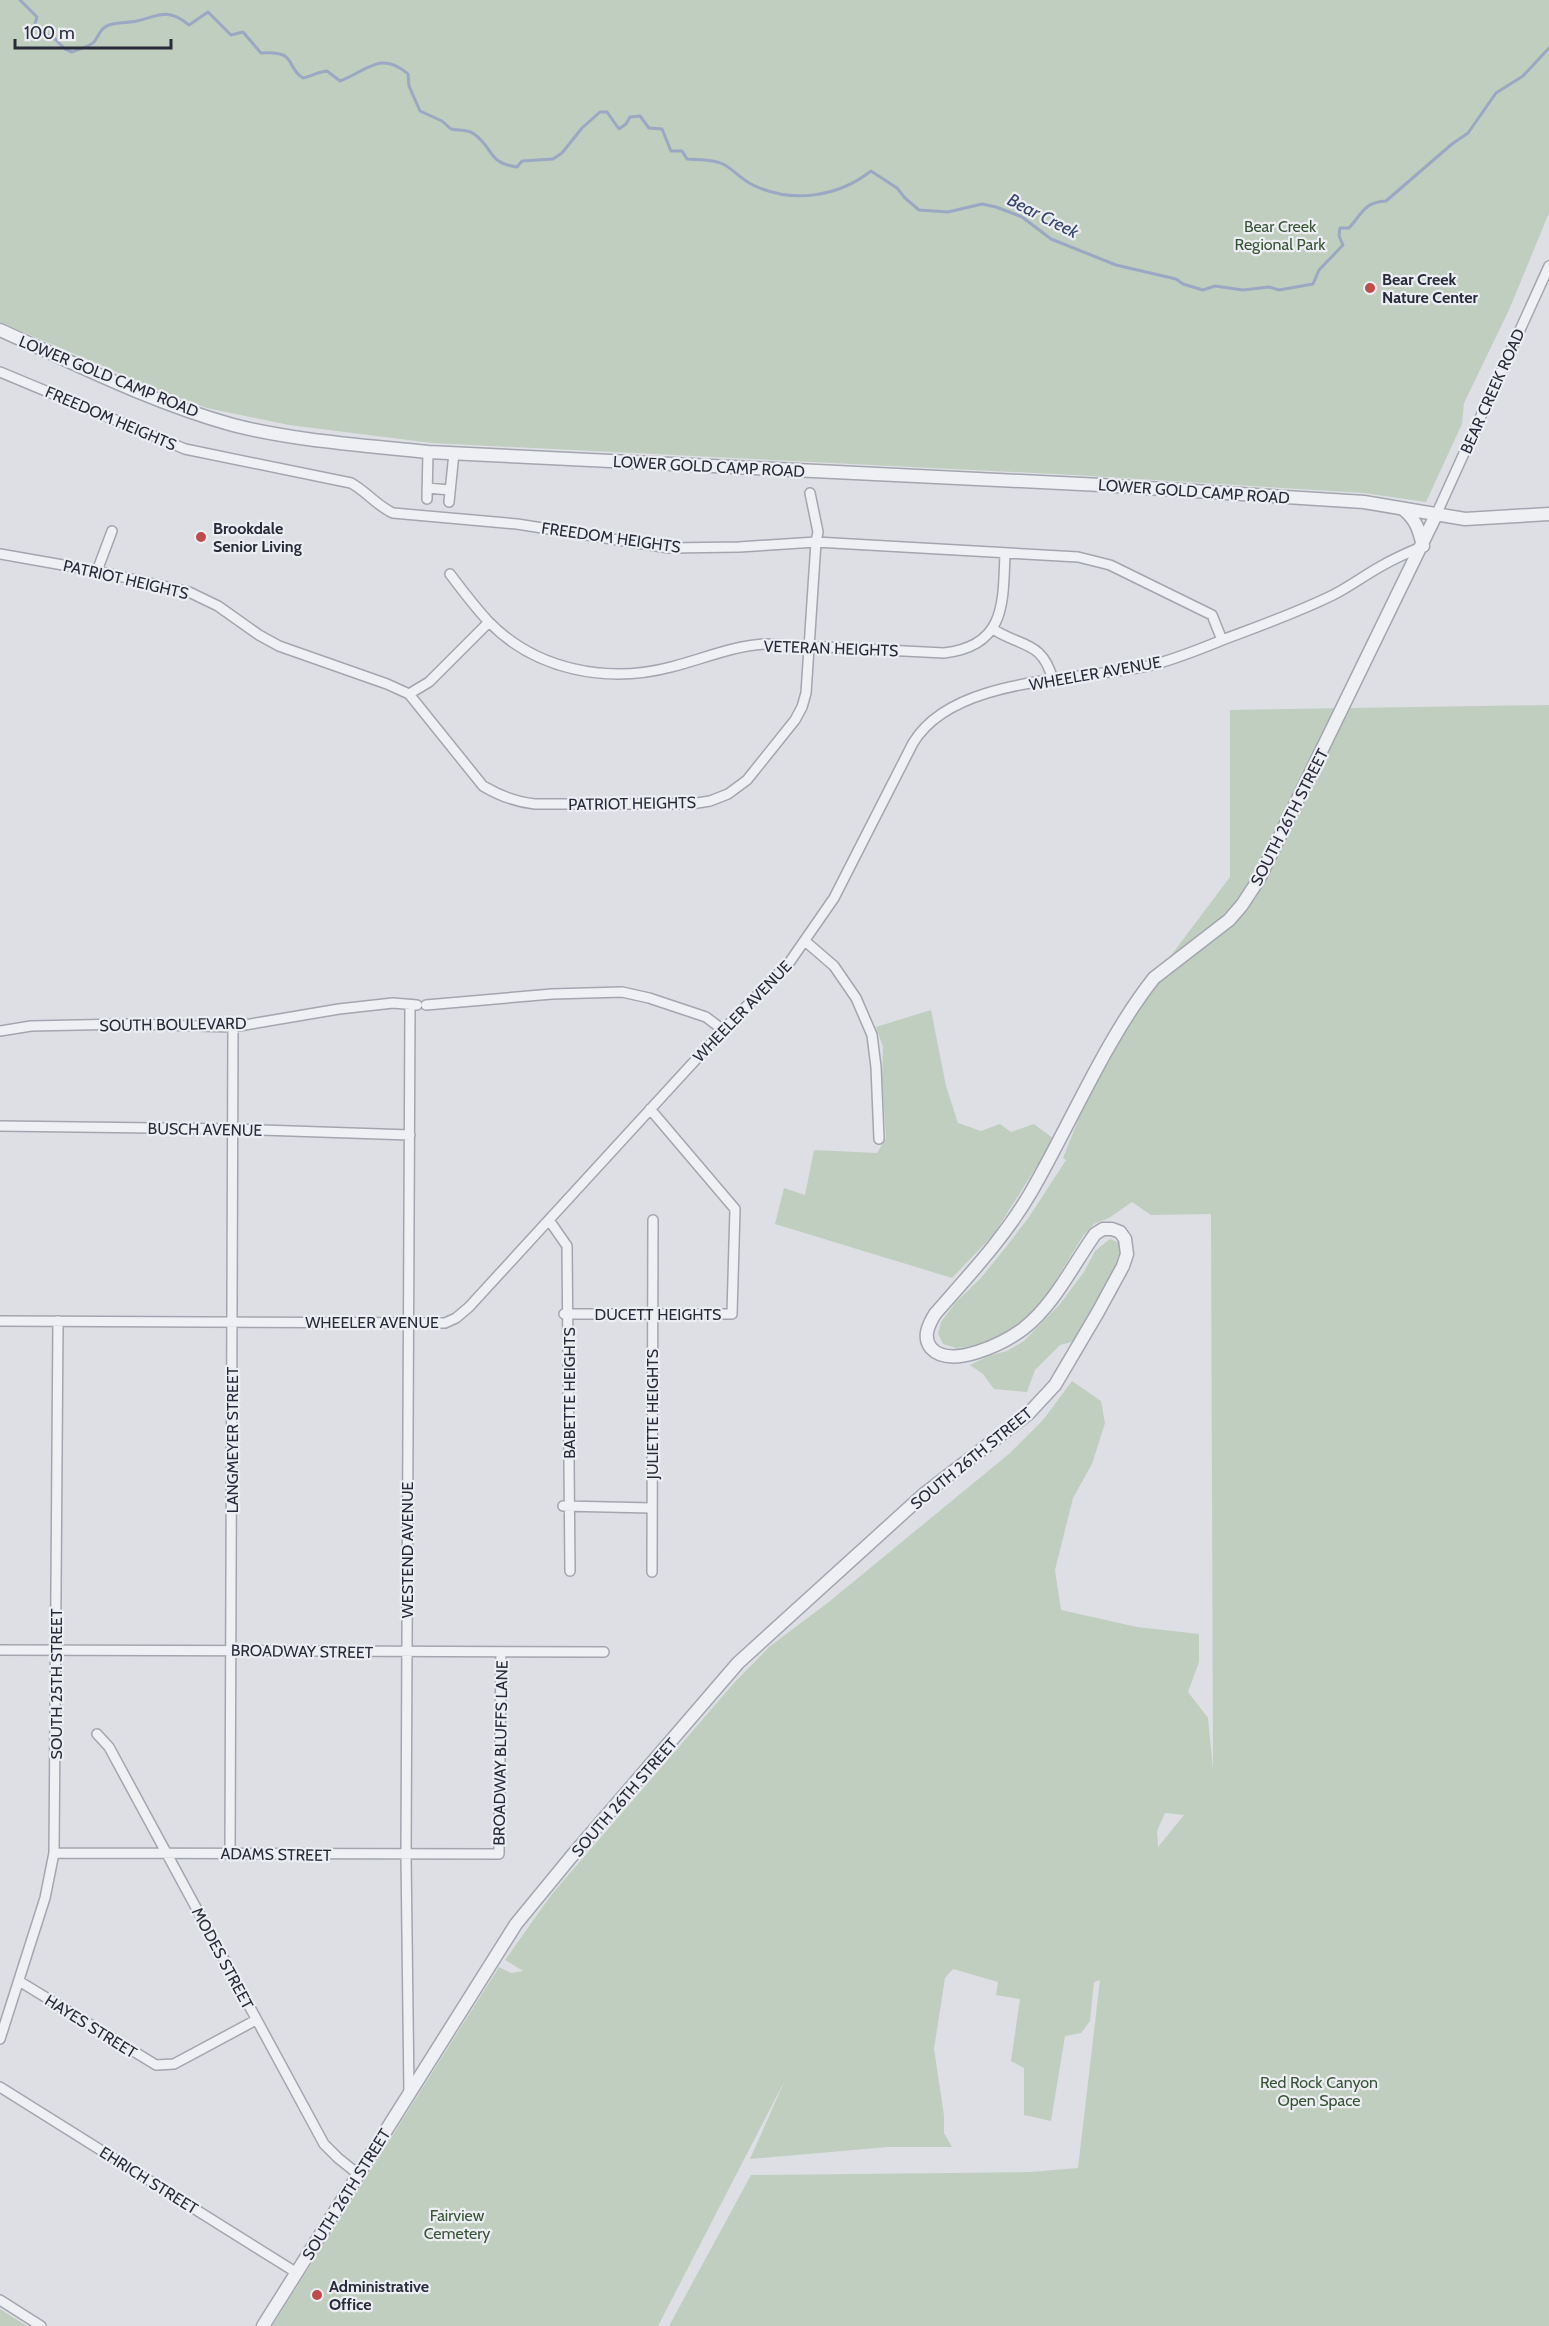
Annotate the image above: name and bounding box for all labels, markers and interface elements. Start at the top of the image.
scale bar [15,12,171,50]
text: 100 m [24,22,75,44]
water label: Bear Creek [1004,189,1083,244]
park label: Bear Creek Regional Park [1235,217,1326,254]
place label: Bear Creek Nature Center [1382,270,1479,307]
marker: Bear Creek Nature Center [1363,281,1377,295]
street label: BEAR CREEK ROAD [1456,326,1529,457]
street label: LOWER GOLD CAMP ROAD [16,332,201,421]
street label: FREEDOM HEIGHTS [42,382,179,455]
street label: LOWER GOLD CAMP ROAD [613,452,805,481]
street label: LOWER GOLD CAMP ROAD [1098,475,1290,508]
street label: FREEDOM HEIGHTS [540,518,682,557]
place label: Brookdale Senior Living [213,519,302,556]
marker: Brookdale Senior Living [194,530,208,544]
street label: PATRIOT HEIGHTS [61,556,190,603]
street label: VETERAN HEIGHTS [763,637,899,660]
street label: WHEELER AVENUE [1028,653,1163,694]
street label: SOUTH 26TH STREET [1247,745,1332,889]
street label: PATRIOT HEIGHTS [568,793,696,814]
street label: WHEELER AVENUE [689,957,796,1066]
street label: SOUTH BOULEVARD [99,1014,247,1035]
street label: BUSCH AVENUE [148,1119,263,1140]
street label: DUCETT HEIGHTS [595,1305,721,1324]
street label: WHEELER AVENUE [305,1313,439,1332]
street label: BABETTE HEIGHTS [560,1327,579,1459]
street label: JULIETTE HEIGHTS [643,1349,662,1480]
street label: LANGMEYER STREET [223,1366,242,1513]
street label: SOUTH 26TH STREET [907,1403,1036,1513]
street label: WESTEND AVENUE [398,1482,417,1618]
street label: SOUTH 25TH STREET [47,1608,66,1759]
street label: BROADWAY STREET [231,1641,374,1662]
street label: BROADWAY BLUFFS LANE [489,1660,512,1846]
street label: SOUTH 26TH STREET [568,1734,681,1861]
street label: ADAMS STREET [220,1844,332,1865]
street label: MODES STREET [188,1904,258,2013]
street label: HAYES STREET [41,1991,141,2062]
park label: Red Rock Canyon Open Space [1260,2073,1378,2110]
street label: SOUTH 26TH STREET [298,2125,395,2263]
street label: EHRICH STREET [96,2143,202,2219]
park label: Fairview Cemetery [424,2206,490,2243]
place label: Administrative Office [329,2277,429,2314]
marker: Administrative Office [310,2288,324,2302]

